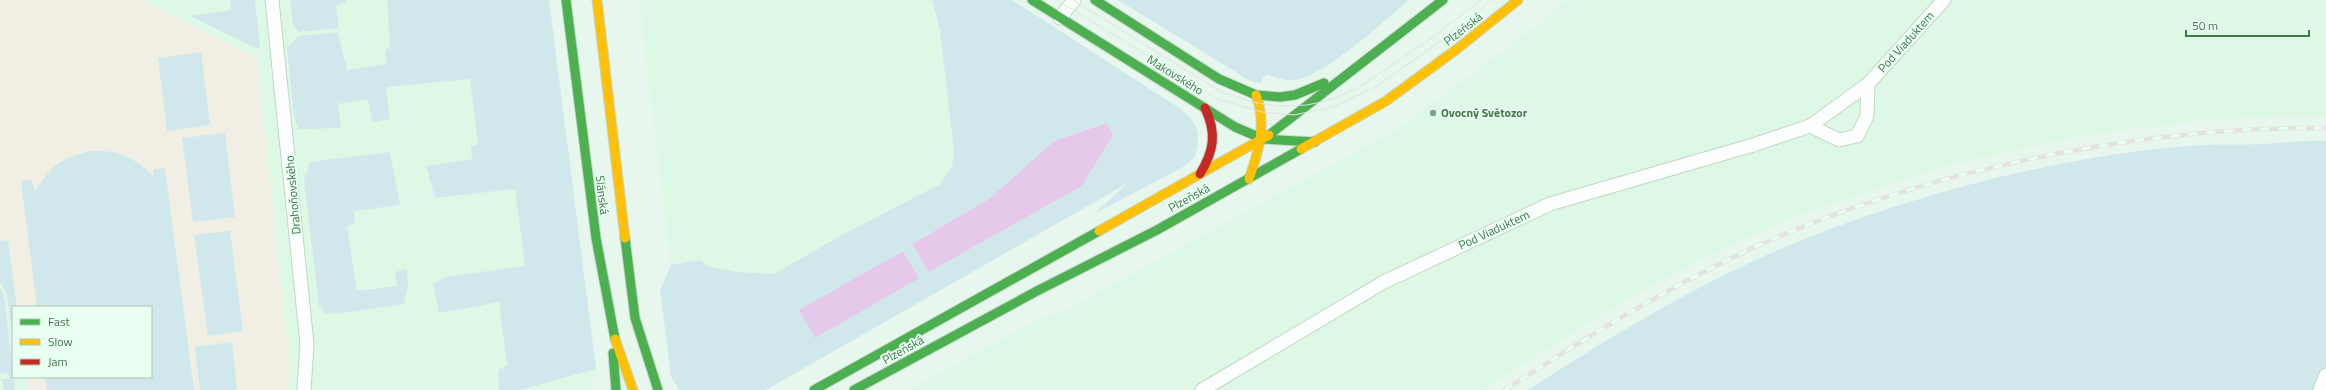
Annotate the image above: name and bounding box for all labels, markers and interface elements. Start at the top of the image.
street label: Plzeňská [1439,7,1486,50]
street label: Pod Viaduktem [1873,7,1938,77]
scale bar [2186,12,2309,38]
text: 50 m [2192,16,2218,35]
street label: Makovského [1143,50,1207,99]
place label: Ovocný Světozor [1441,103,1528,122]
marker: Ovocný Světozor [1428,108,1438,118]
street label: Drahoňovského [280,155,305,235]
street label: Slánská [591,174,614,215]
street label: Plzeňská [1164,178,1213,217]
street label: Pod Viaduktem [1455,205,1533,254]
legend [12,306,152,378]
text: Fast [48,312,71,331]
street label: Plzeňská [878,330,927,369]
text: Slow [48,332,73,351]
text: Jam [48,352,68,371]

